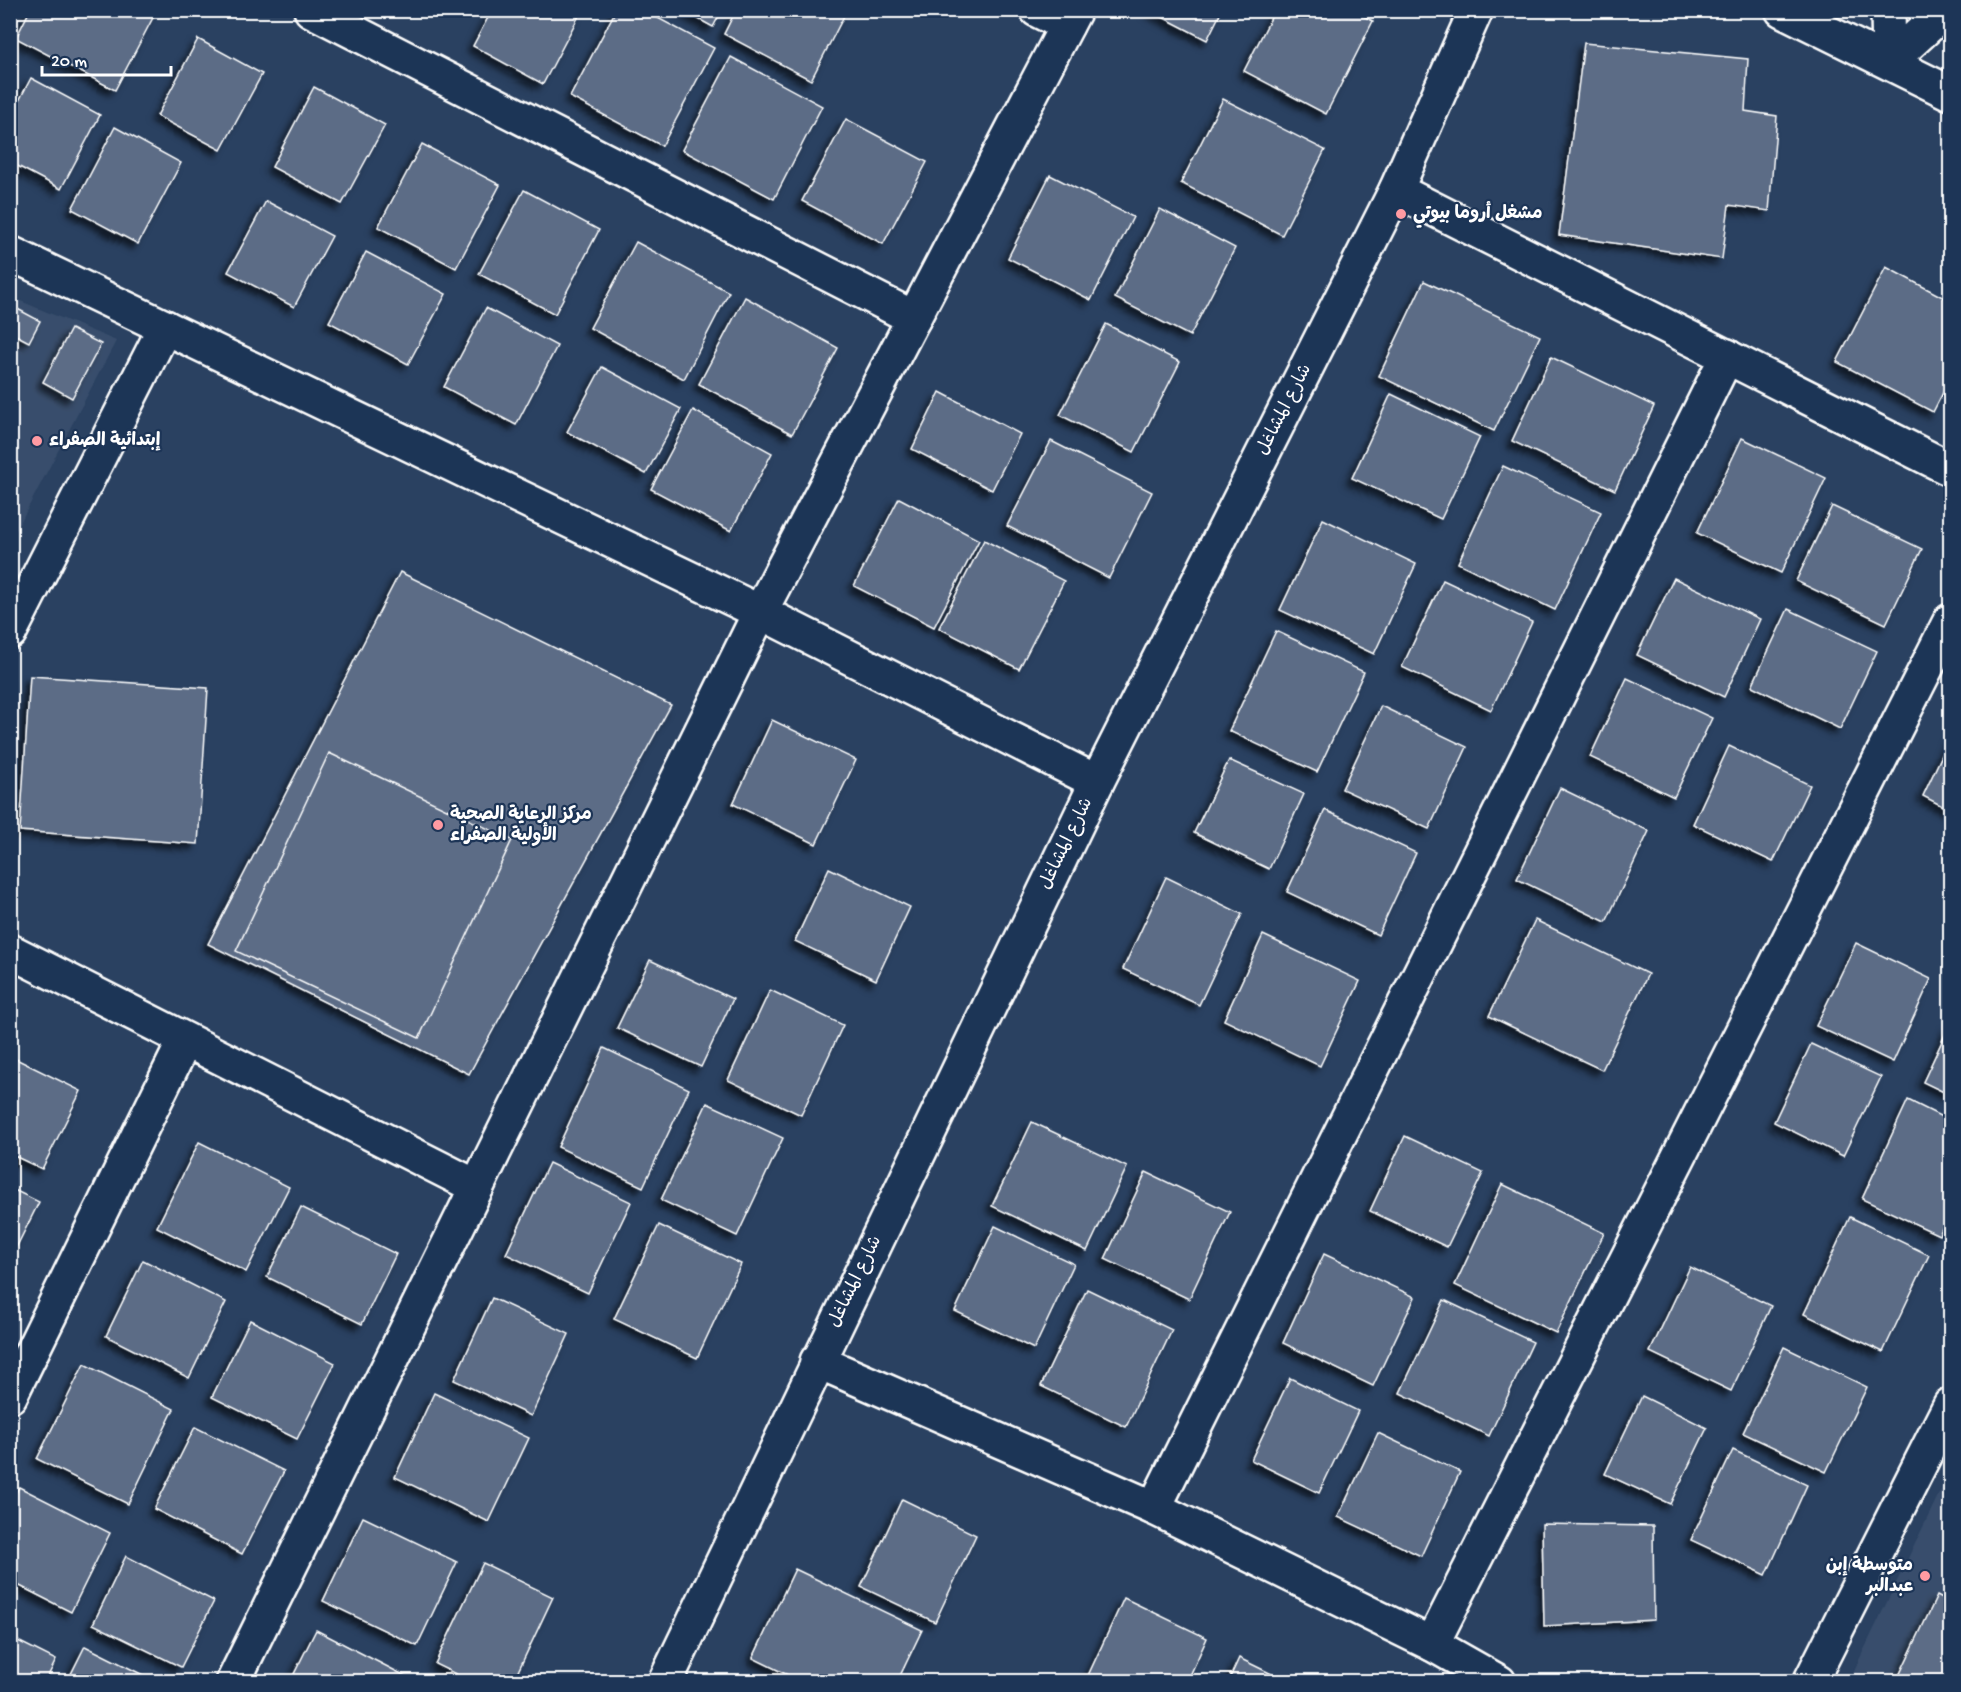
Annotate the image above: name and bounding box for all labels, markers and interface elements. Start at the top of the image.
scale bar [42,39,171,77]
text: 20 m [51,52,87,73]
place label: مشغل أروما بيوتي [1413,201,1542,228]
marker: مشغل أروما بيوتي [1394,207,1408,221]
street label: شارع المشاغل [1253,361,1317,459]
place label: إبتدائية الصفراء [49,430,161,452]
marker: إبتدائية الصفراء [30,434,44,448]
street label: شارع المشاغل [1036,795,1098,893]
place label: مركز الرعاية الصحية الأولية الصفراء [450,804,592,847]
marker: مركز الرعاية الصحية الأولية الصفراء [431,818,445,832]
street label: شارع المشاغل [825,1233,887,1331]
place label: متوسطة إبن عبدالبر [1826,1555,1913,1598]
marker: متوسطة إبن عبدالبر [1918,1569,1932,1583]

